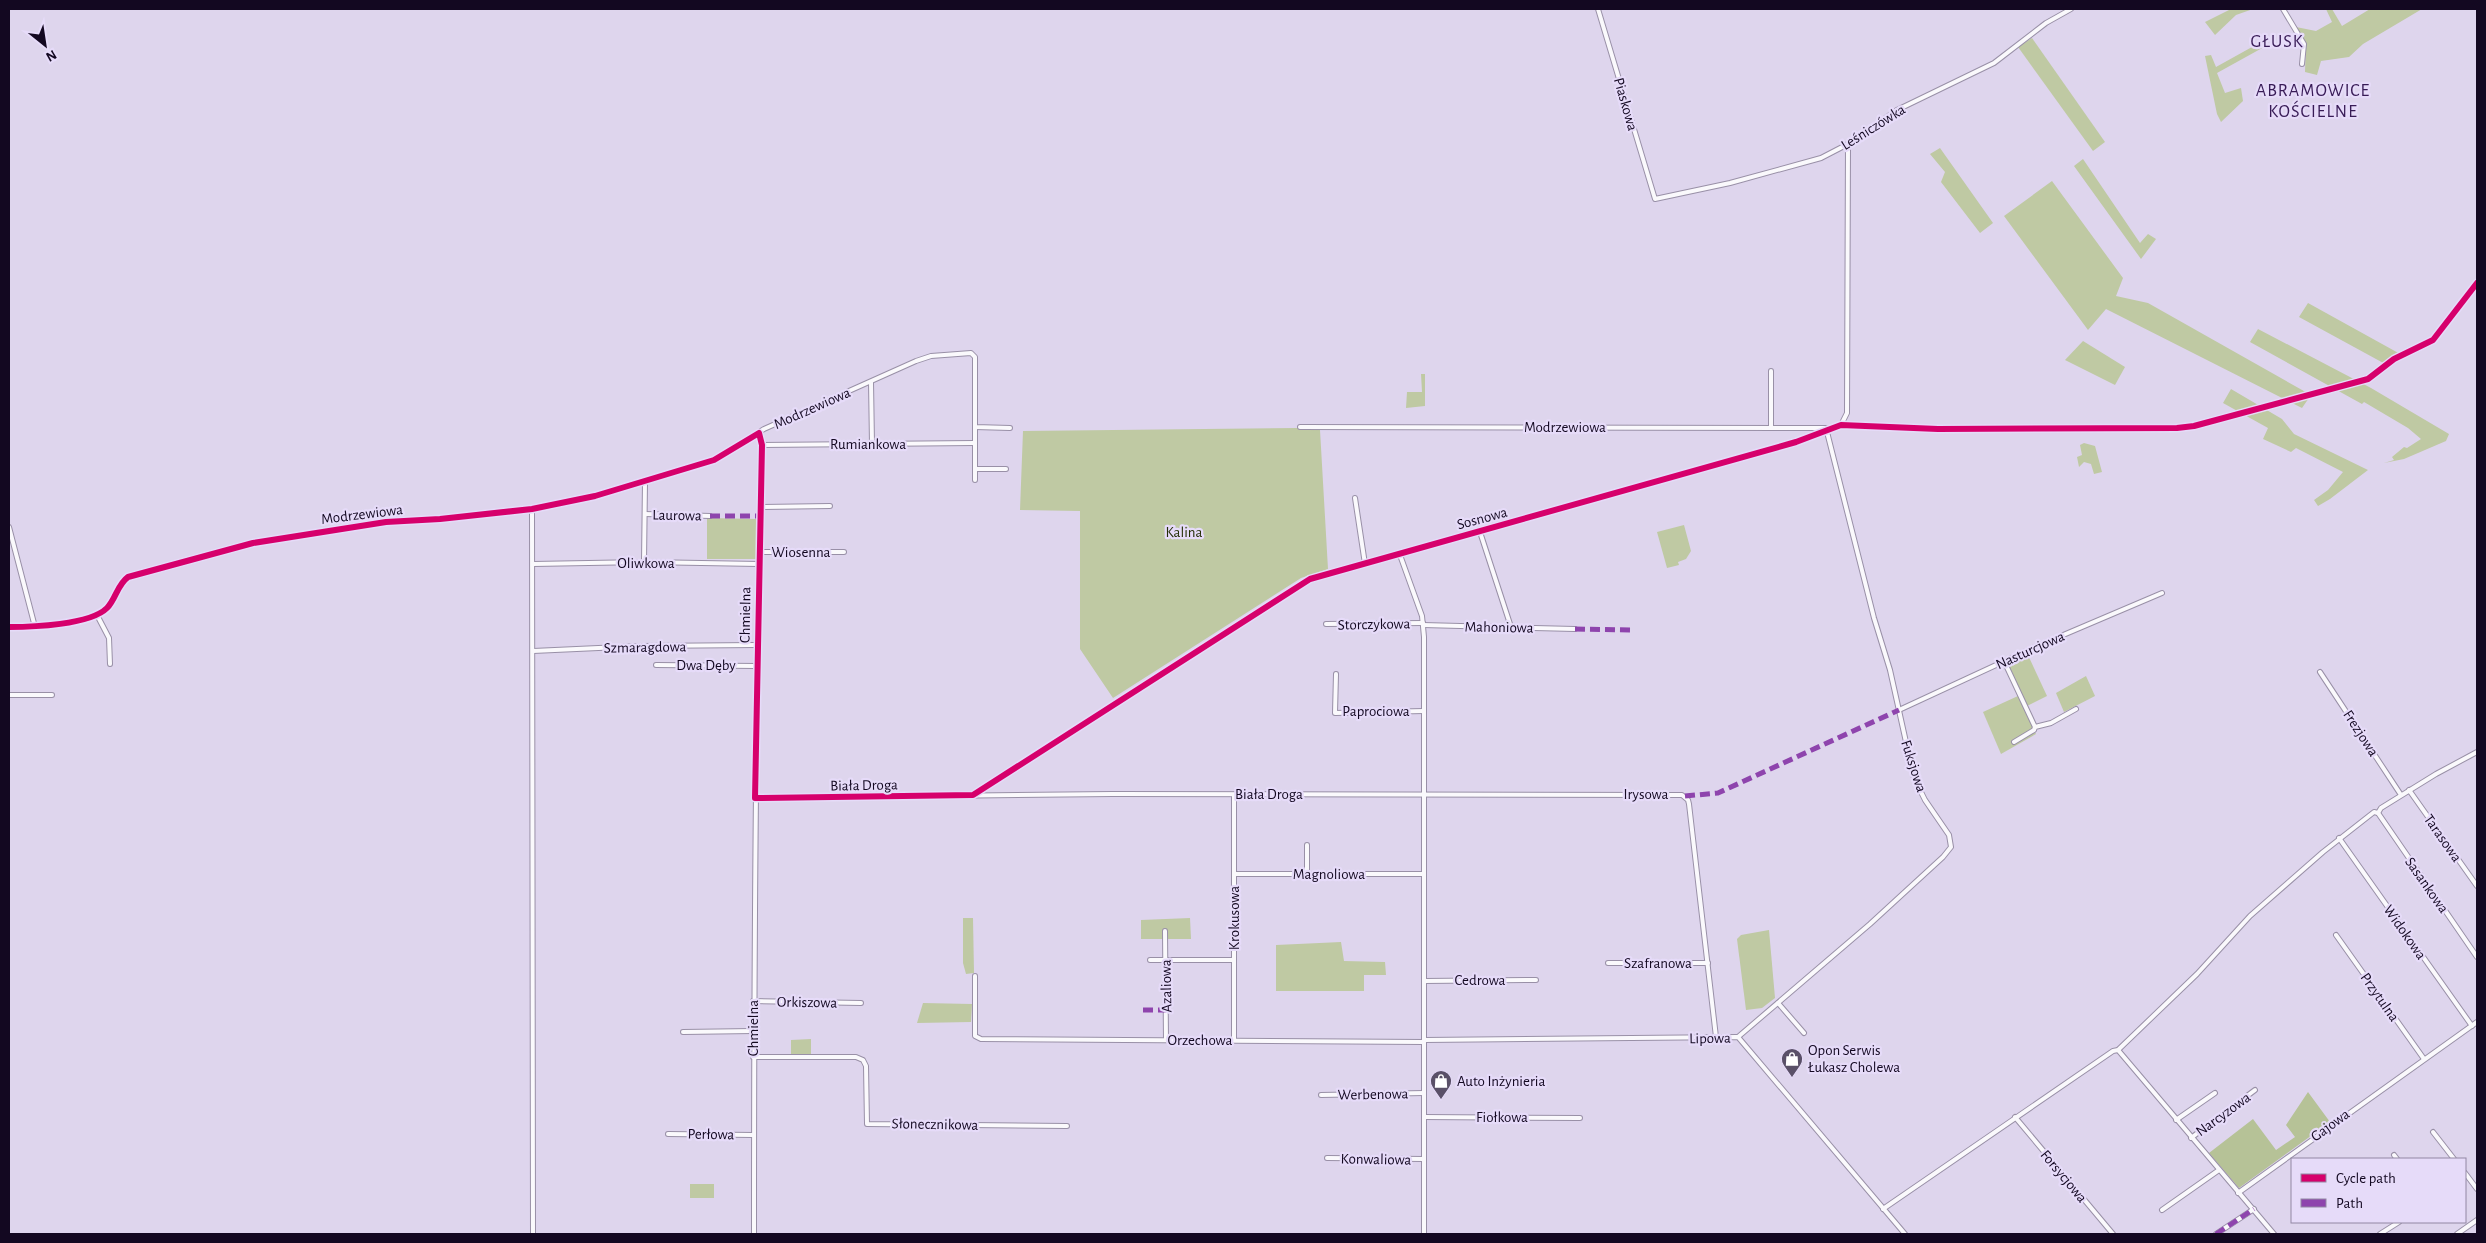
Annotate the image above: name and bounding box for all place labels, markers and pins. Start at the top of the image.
place label: Opon Serwis Łukasz Cholewa [1808,1043,1900,1075]
shop icon: Opon Serwis Łukasz Cholewa [1780,1047,1804,1078]
shop icon: Auto Inżynieria [1429,1069,1453,1100]
place label: Auto Inżynieria [1457,1074,1545,1089]

